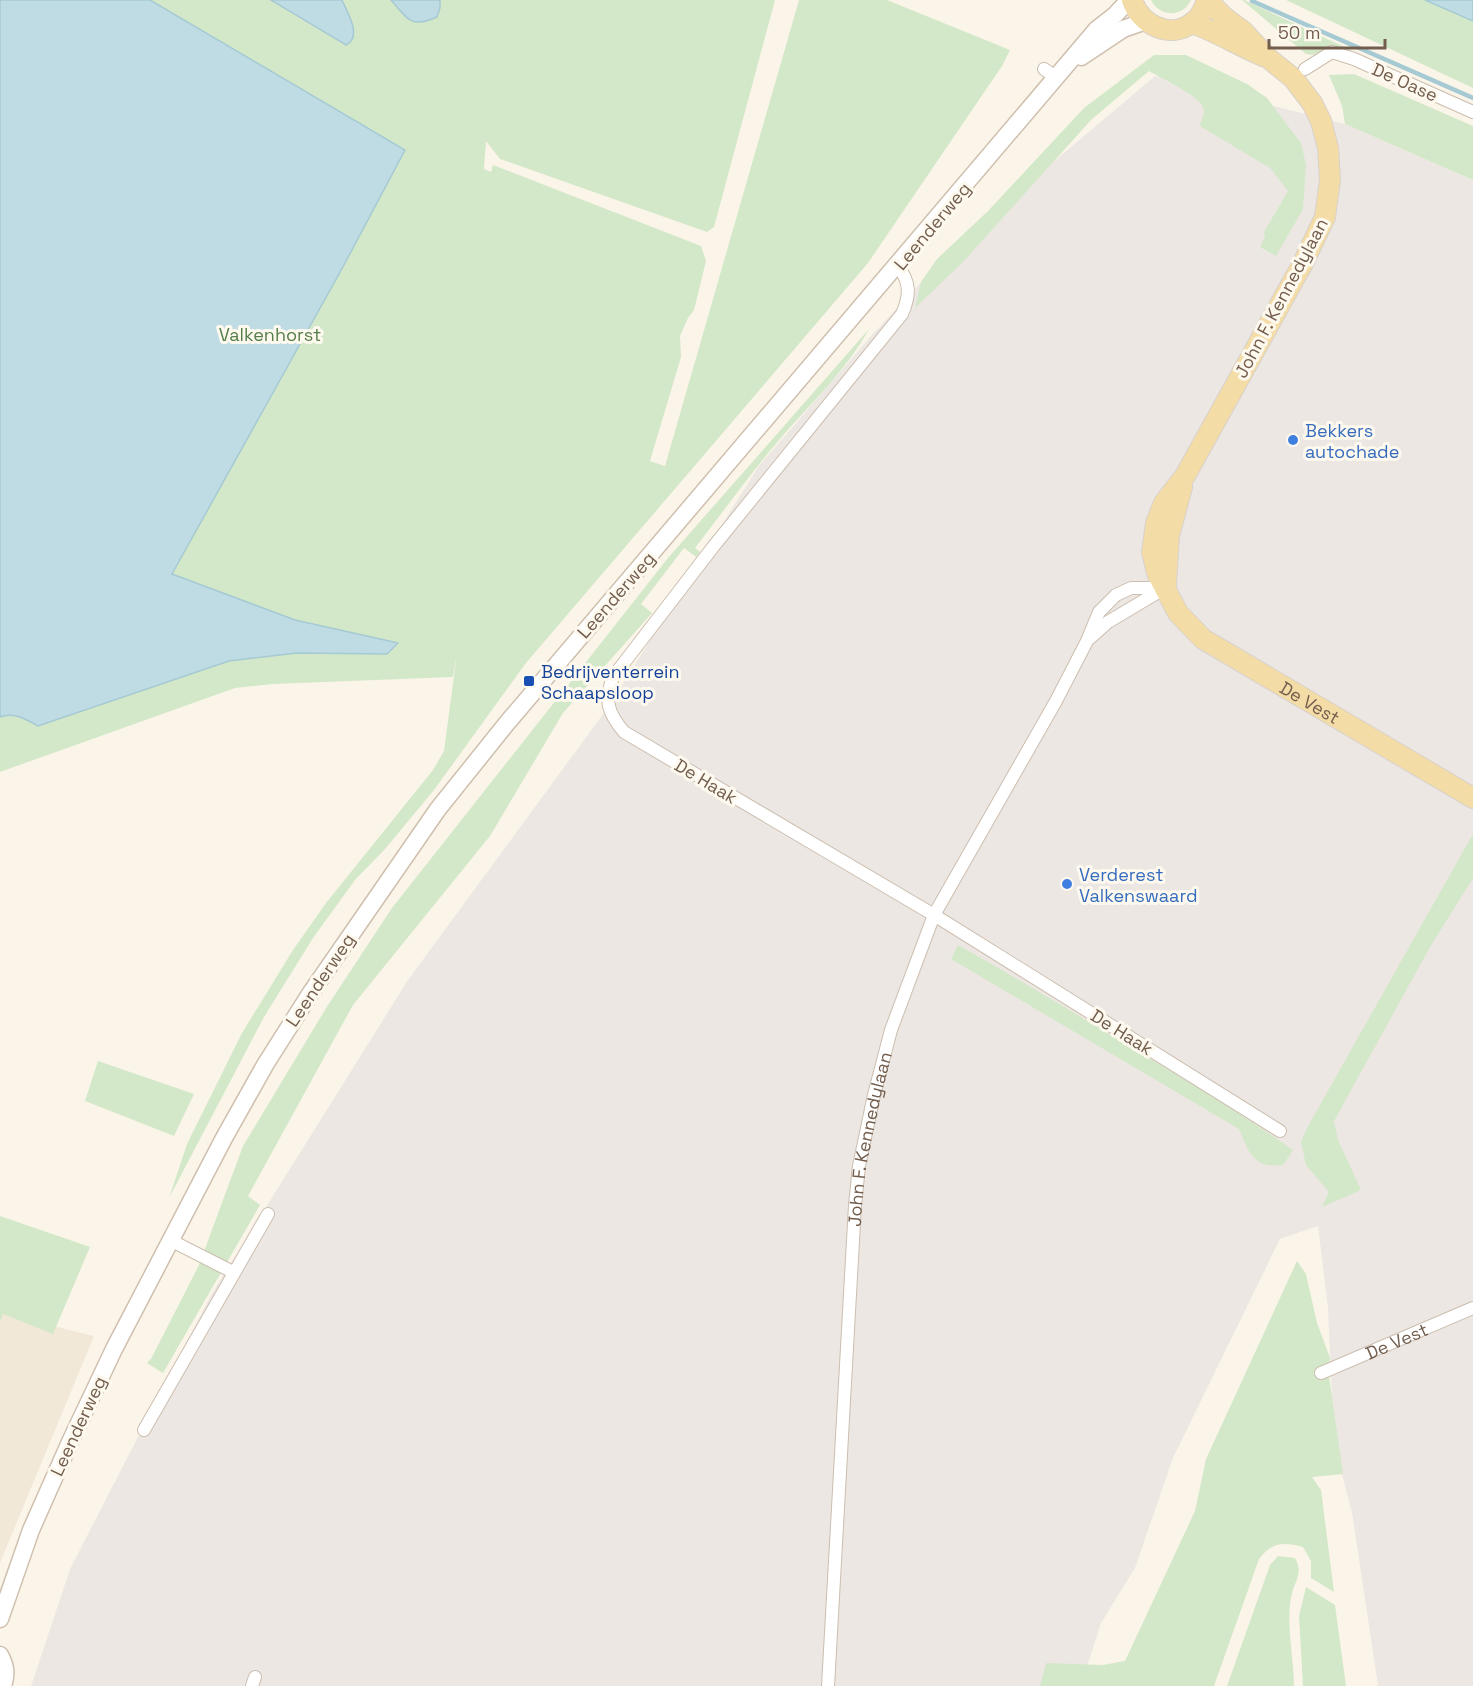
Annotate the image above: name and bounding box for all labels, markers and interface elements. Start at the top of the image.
scale bar [1269,12,1384,50]
text: 50 m [1278,21,1320,44]
street label: De Oase [1368,57,1442,107]
street label: Leenderweg [889,177,975,275]
street label: John F. Kennedylaan [1229,214,1333,382]
park label: Valkenhorst [219,323,321,346]
place label: Bekkers autochade [1305,419,1399,463]
marker: Bekkers autochade [1286,433,1300,447]
street label: Leenderweg [572,547,660,643]
place label: Bedrijventerrein Schaapsloop [541,660,680,704]
marker: Bedrijventerrein Schaapsloop [522,674,536,688]
street label: De Vest [1276,676,1344,729]
street label: De Haak [670,753,742,809]
place label: Verderest Valkenswaard [1079,863,1198,907]
marker: Verderest Valkenswaard [1060,877,1074,891]
street label: Leenderweg [280,929,360,1031]
street label: De Haak [1086,1004,1158,1060]
street label: John F. Kennedylaan [842,1049,896,1227]
street label: De Vest [1362,1317,1431,1364]
street label: Leenderweg [45,1372,111,1480]

